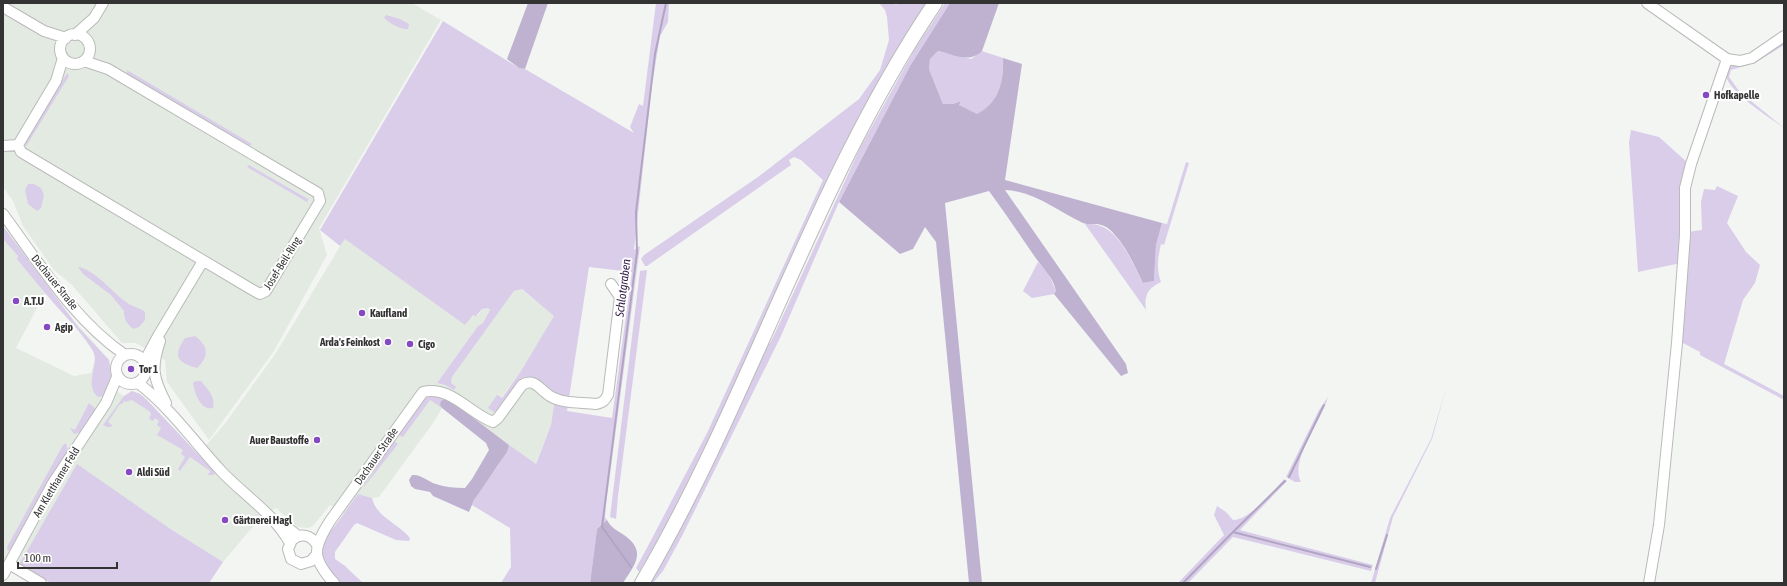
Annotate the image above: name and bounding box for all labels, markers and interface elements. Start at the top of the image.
place label: Hofkapelle [1714,89,1759,101]
marker: Hofkapelle [1701,90,1711,100]
street label: Josef-Beil-Ring [261,234,303,292]
street label: Dachauer Straße [29,252,81,312]
water label: Schlotgraben [612,258,634,319]
place label: A.T.U [23,295,44,307]
marker: A.T.U [11,296,21,306]
place label: Kaufland [370,307,407,319]
marker: Kaufland [357,308,367,318]
place label: Agip [54,321,73,333]
marker: Agip [42,322,52,332]
place label: Arda's Feinkost [319,336,381,348]
marker: Arda's Feinkost [383,337,393,347]
place label: Cigo [418,338,435,350]
marker: Cigo [405,339,415,349]
place label: Tor 1 [139,363,158,375]
marker: Tor 1 [126,364,136,374]
street label: Dachauer Straße [352,425,400,487]
place label: Auer Baustoffe [249,434,309,446]
marker: Auer Baustoffe [312,435,322,445]
street label: Am Kletthamer Feld [30,445,82,519]
place label: Aldi Süd [136,466,170,478]
marker: Aldi Süd [124,467,134,477]
place label: Gärtnerei Hagl [233,514,293,526]
marker: Gärtnerei Hagl [220,515,230,525]
scale bar [18,544,117,570]
text: 100 m [24,551,51,565]

